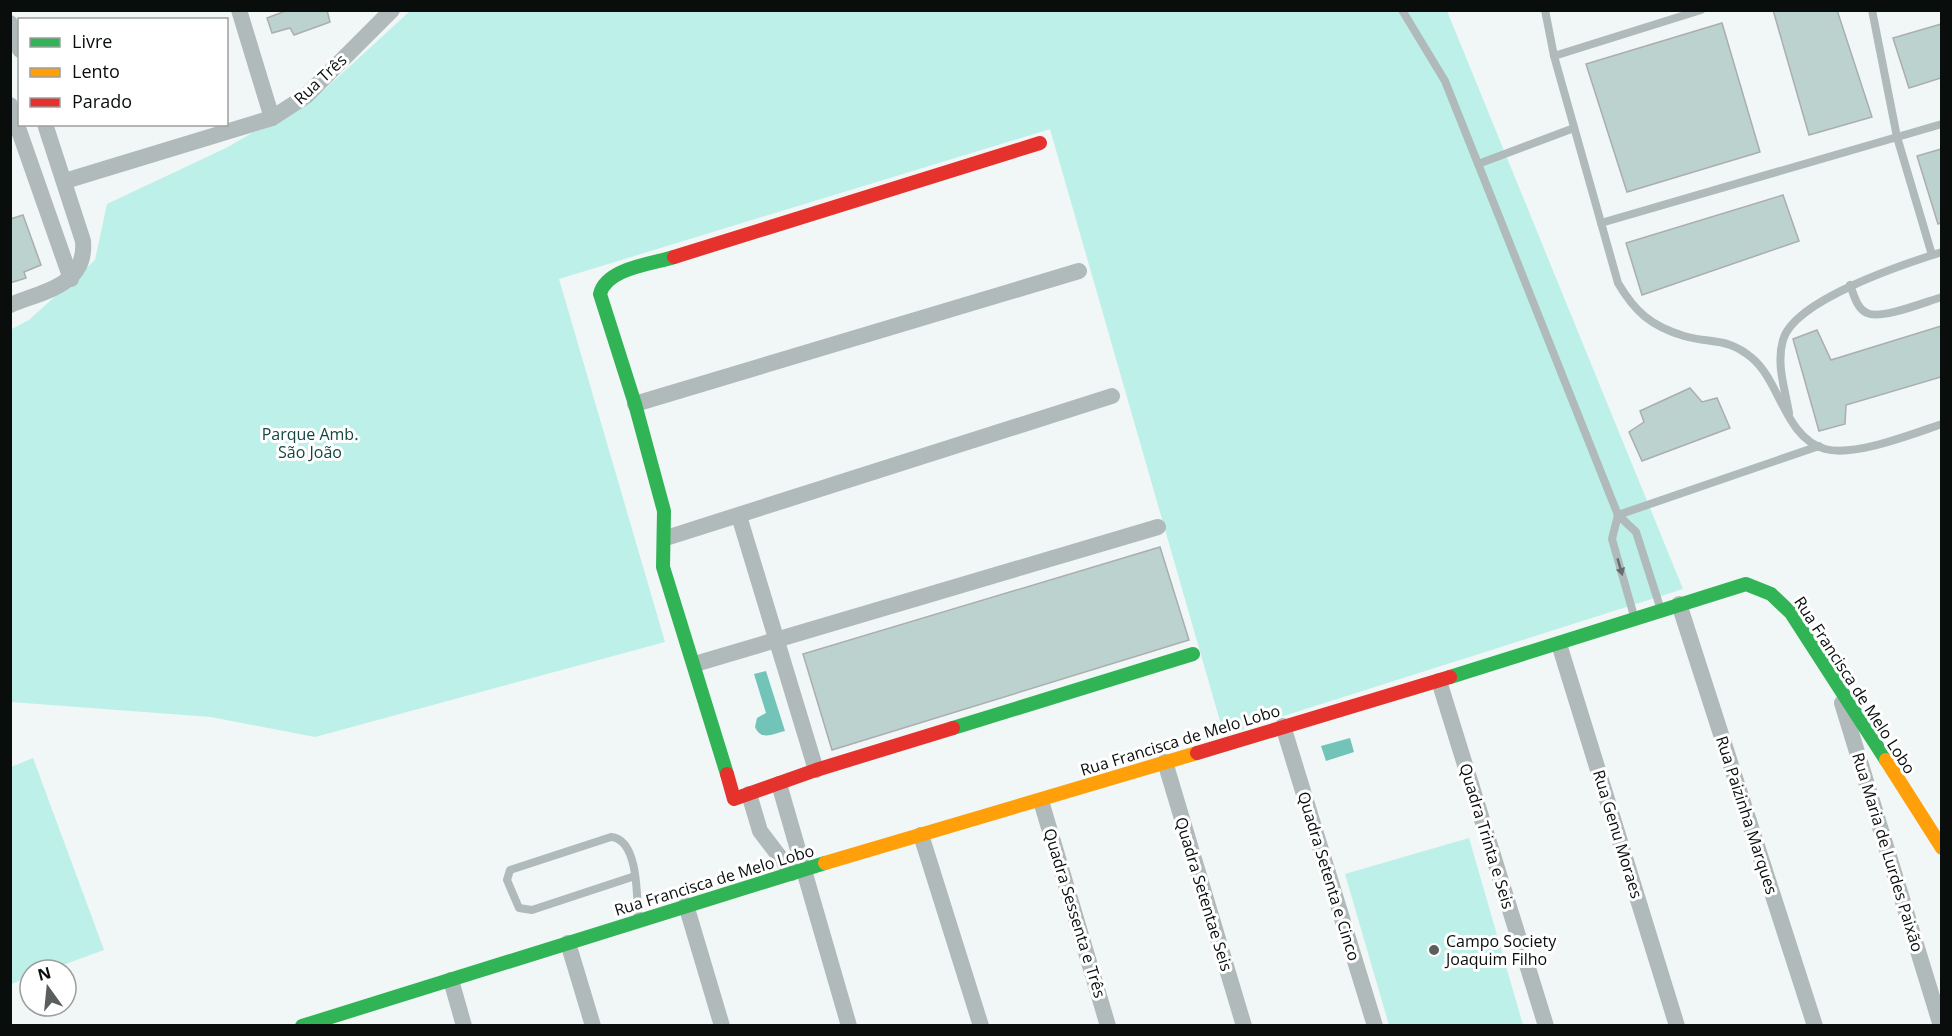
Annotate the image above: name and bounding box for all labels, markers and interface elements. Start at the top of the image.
legend [18,18,228,126]
text: Livre [72,29,112,53]
street label: Rua Três [289,49,351,109]
text: Lento [72,59,120,83]
text: Parado [72,89,132,113]
park label: Parque Amb. São João [262,423,358,463]
one-way arrow [1616,558,1625,576]
street label: Rua Francisca de Melo Lobo [1789,592,1921,778]
street label: Rua Francisca de Melo Lobo [1077,699,1283,781]
street label: Rua Paizinha Marques [1711,733,1783,897]
street label: Rua Maria de Lurdes Paixão [1847,750,1929,954]
street label: Quadra Trinta e Seis [1454,761,1520,911]
street label: Rua Genu Moraes [1588,767,1648,901]
street label: Quadra Setenta e Cinco [1293,789,1365,963]
street label: Quadra Setentae Seis [1170,814,1238,974]
street label: Quadra Sessenta e Três [1039,826,1111,1000]
street label: Rua Francisca de Melo Lobo [611,839,817,921]
place label: Campo Society Joaquim Filho [1444,930,1557,970]
marker: Campo Society Joaquim Filho [1427,943,1441,957]
north arrow [18,958,78,1018]
text: N [35,961,53,986]

